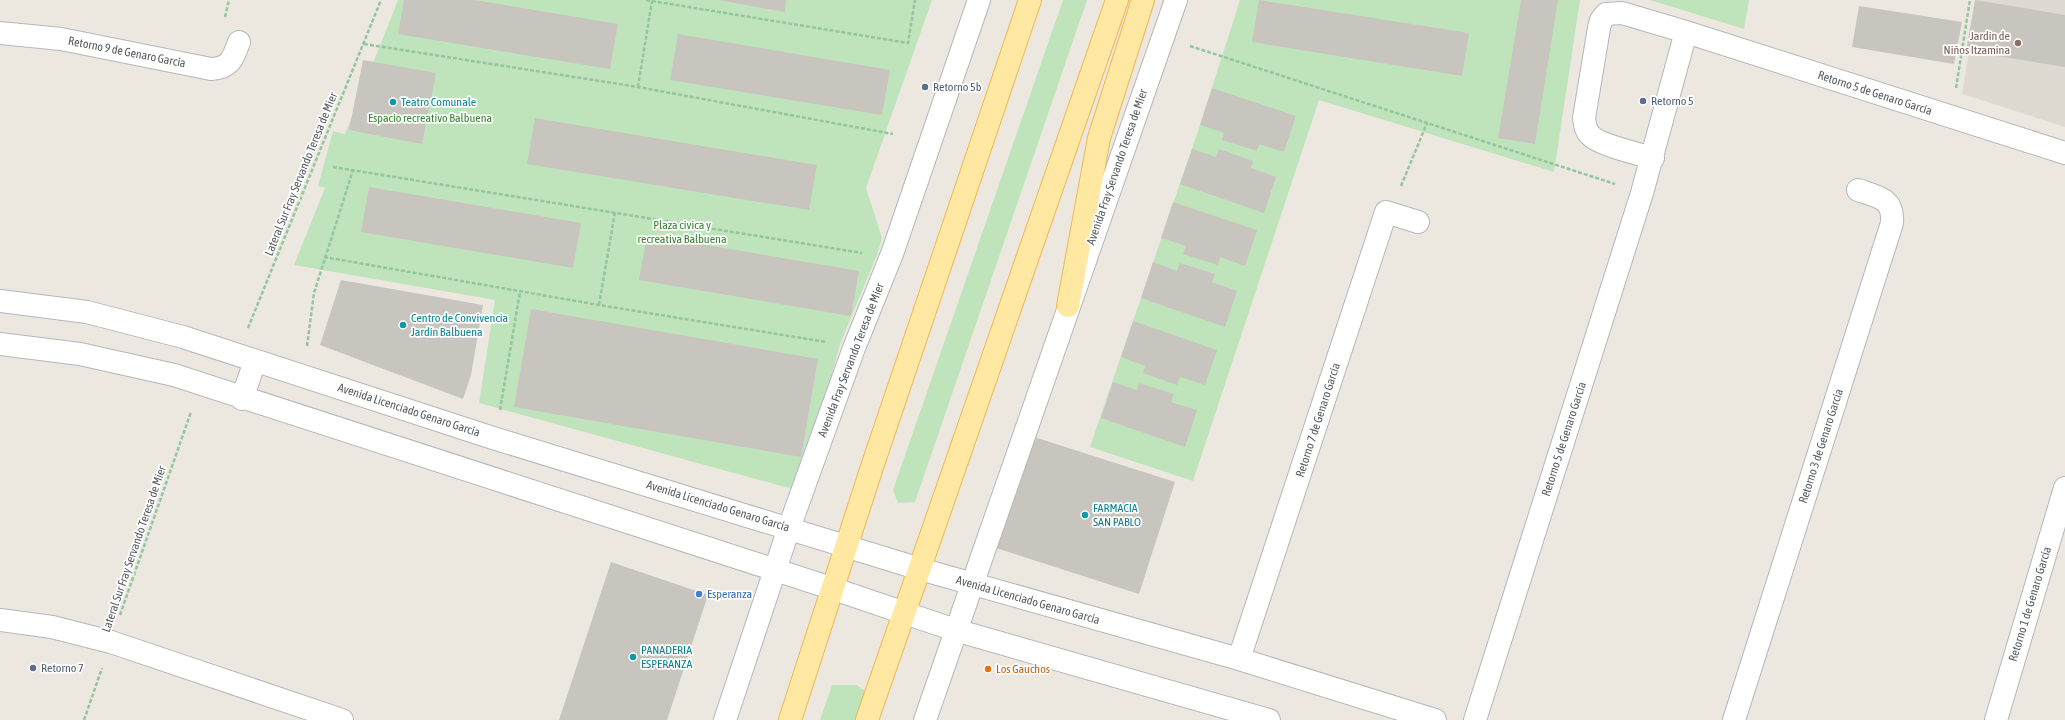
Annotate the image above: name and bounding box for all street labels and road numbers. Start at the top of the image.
street label: Retorno 9 de Genaro García [67,34,187,70]
street label: Retorno 5 de Genaro García [1816,68,1934,118]
street label: Avenida Fray Servando Teresa de Mier [1084,87,1150,247]
street label: Lateral Sur Fray Servando Teresa de Mier [262,90,340,258]
street label: Avenida Fray Servando Teresa de Mier [815,281,887,439]
street label: Retorno 7 de Genaro García [1293,361,1343,479]
street label: Avenida Licenciado Genaro García [336,380,482,440]
street label: Retorno 5 de Genaro García [1539,380,1589,498]
street label: Retorno 3 de Genaro García [1796,387,1846,505]
street label: Lateral Sur Fray Servando Teresa de Mier [99,464,169,634]
street label: Avenida Licenciado Genaro García [645,478,791,534]
street label: Retorno 1 de Genaro García [2006,545,2054,663]
street label: Avenida Licenciado Genaro García [955,573,1101,627]

